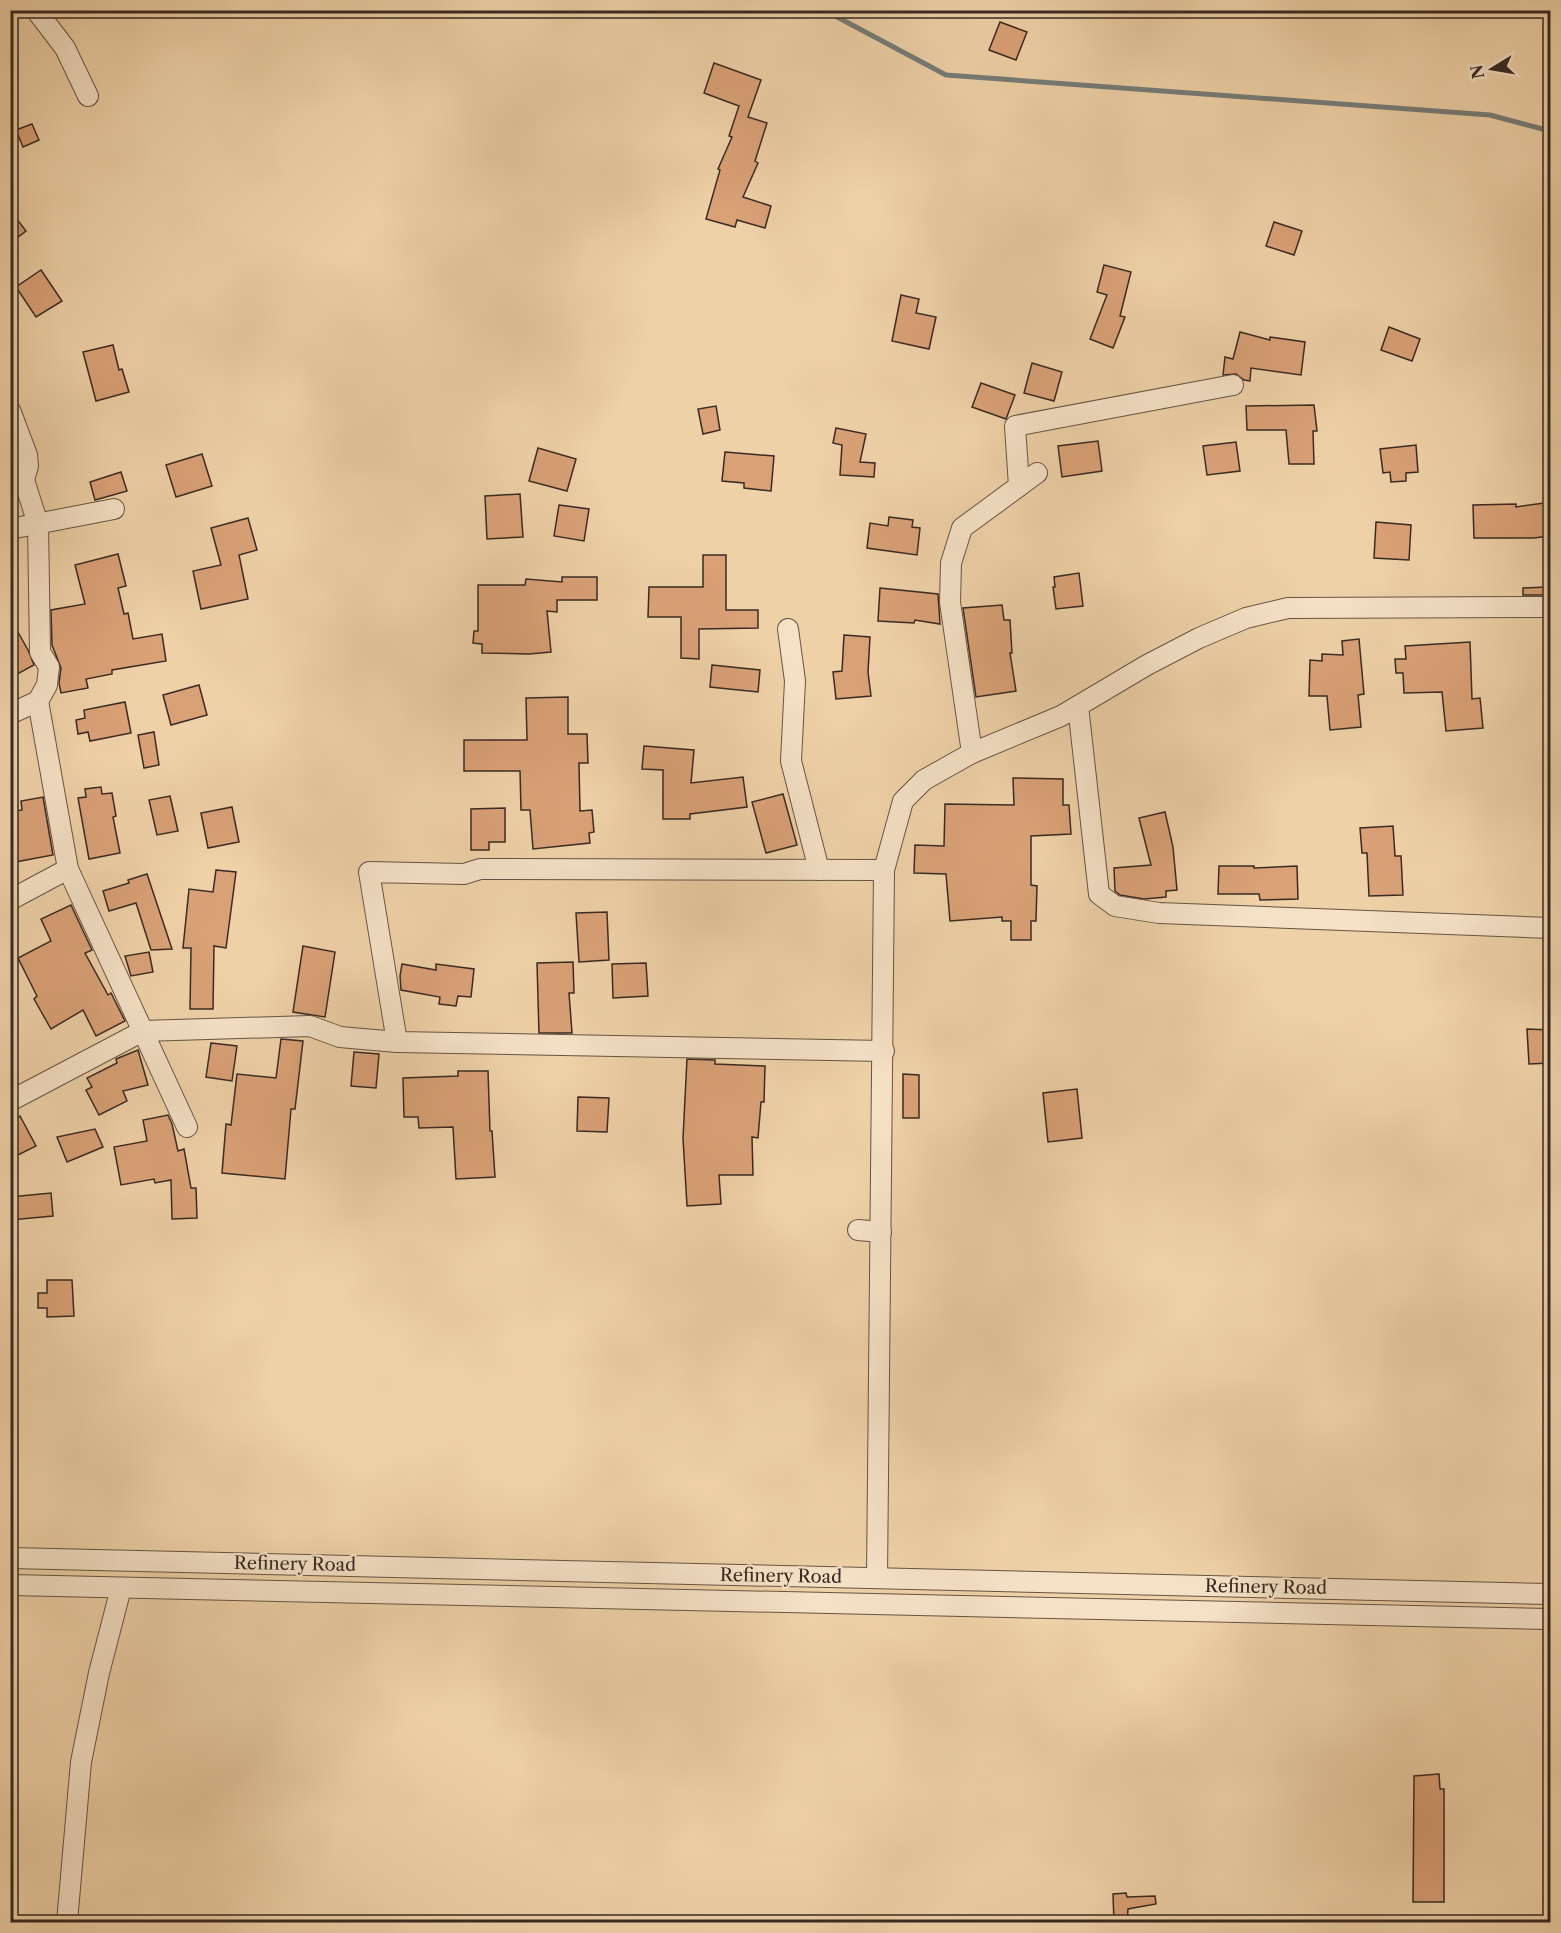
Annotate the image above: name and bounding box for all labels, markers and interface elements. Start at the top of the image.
north arrow [1462,39,1522,99]
text: N [1466,63,1488,81]
street label: Refinery Road [234,1552,356,1576]
street label: Refinery Road [720,1564,842,1588]
street label: Refinery Road [1205,1575,1327,1599]

